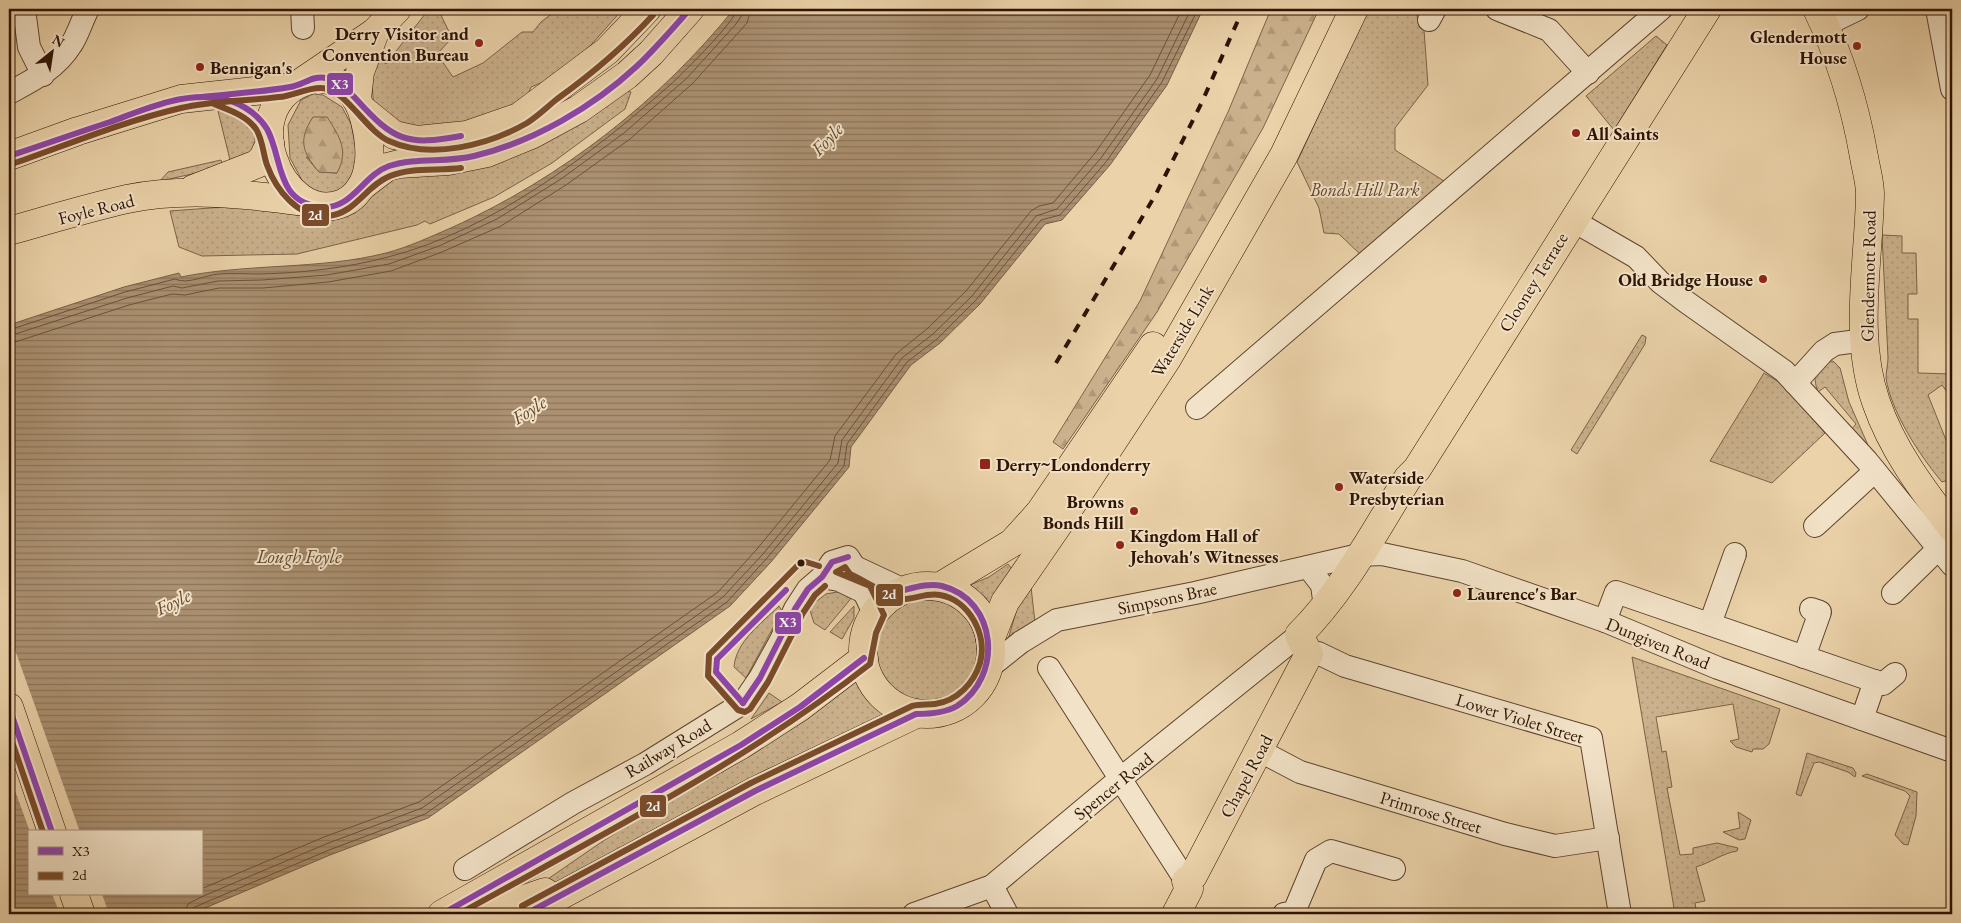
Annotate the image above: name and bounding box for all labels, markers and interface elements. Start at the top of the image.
place label: Derry Visitor and Convention Bureau [322,22,469,66]
place label: Glendermott House [1750,25,1847,69]
north arrow [28,28,78,78]
text: N [49,30,68,52]
marker: Derry Visitor and Convention Bureau [473,37,485,49]
marker: Glendermott House [1851,40,1863,52]
place label: Bennigan's [210,56,292,79]
marker: Bennigan's [194,61,206,73]
line badge: X3 [326,72,354,96]
text: X3 [330,75,349,93]
water label: Foyle [805,117,849,162]
place label: All Saints [1585,122,1659,145]
marker: All Saints [1570,127,1582,139]
park label: Bonds Hill Park [1309,178,1420,201]
street label: Foyle Road [56,188,137,230]
line badge: 2d [301,203,330,227]
text: 2d [307,206,323,224]
street label: Glendermott Road [1855,209,1881,342]
street label: Clooney Terrace [1493,228,1573,336]
place label: Old Bridge House [1618,268,1753,291]
marker: Old Bridge House [1757,273,1769,285]
street label: Waterside Link [1146,280,1219,381]
water label: Foyle [506,389,552,431]
place label: Derry~Londonderry [996,453,1151,476]
marker: Derry~Londonderry [978,457,992,471]
place label: Waterside Presbyterian [1349,466,1444,510]
marker: Waterside Presbyterian [1333,481,1345,493]
place label: Browns Bonds Hill [1043,490,1124,534]
marker: Browns Bonds Hill [1128,505,1140,517]
place label: Kingdom Hall of Jehovah's Witnesses [1128,524,1279,568]
marker: Kingdom Hall of Jehovah's Witnesses [1114,539,1126,551]
water label: Lough Foyle [256,544,342,569]
unlabelled marker [796,558,806,568]
street label: Simpsons Brae [1115,576,1219,620]
place label: Laurence's Bar [1467,582,1577,605]
water label: Foyle [150,583,195,622]
line badge: 2d [875,583,904,607]
text: 2d [881,585,897,603]
marker: Laurence's Bar [1451,587,1463,599]
line badge: X3 [774,611,802,635]
street label: Dungiven Road [1603,612,1714,675]
text: X3 [778,613,797,631]
street label: Lower Violet Street [1453,688,1587,748]
street label: Railway Road [621,713,716,783]
street label: Chapel Road [1214,730,1278,822]
street label: Spencer Road [1069,746,1158,825]
street label: Primrose Street [1377,786,1485,838]
line badge: 2d [639,794,667,818]
text: 2d [645,797,661,815]
legend [28,830,202,896]
text: X3 [71,841,90,860]
text: 2d [72,865,87,884]

